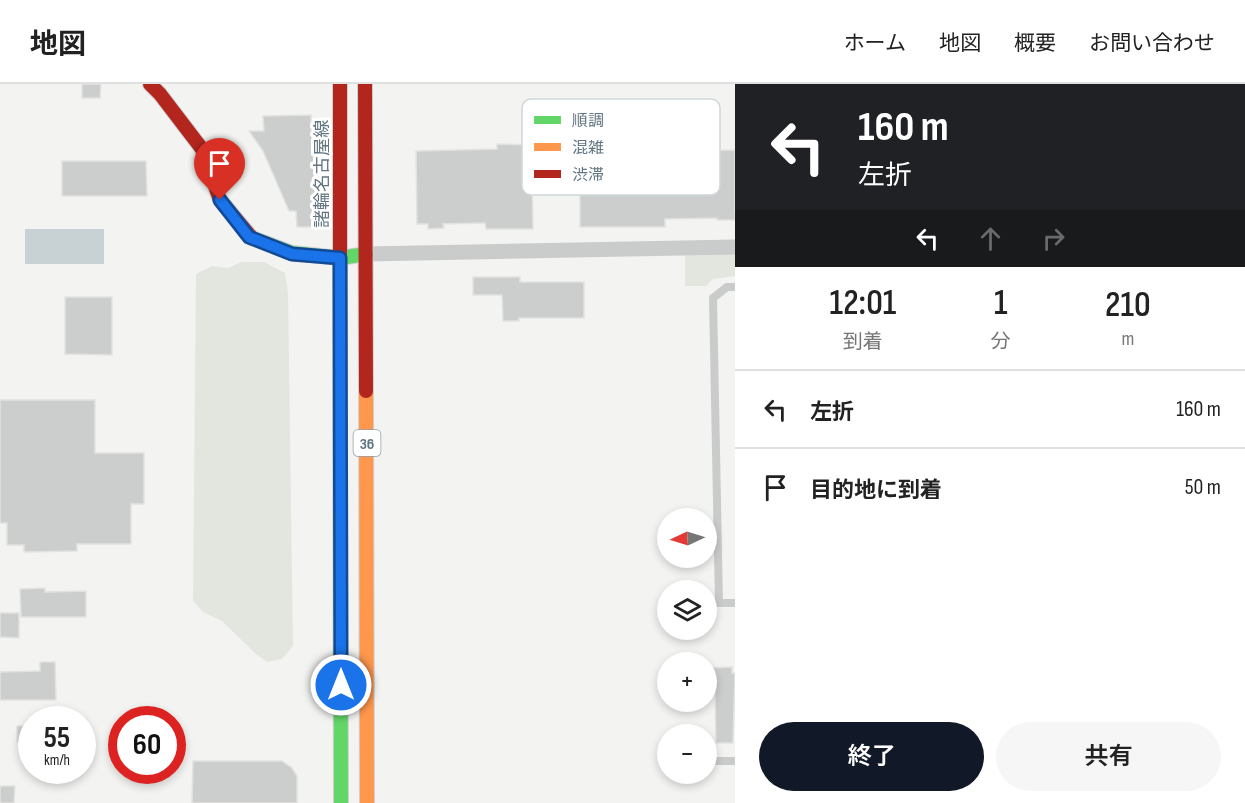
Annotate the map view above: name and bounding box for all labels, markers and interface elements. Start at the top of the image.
text: 地図 [30,28,86,61]
text: ホーム [844,31,906,56]
text: 地図 [939,31,981,56]
text: 概要 [1014,31,1056,56]
text: お問い合わせ [1089,31,1215,56]
legend [522,99,720,195]
text: 160 m [858,102,949,153]
icon: left [759,108,837,186]
text: 順調 [572,112,604,131]
street label: 諸輪名古屋線 [312,120,333,228]
pin [194,138,245,200]
text: 混雑 [572,139,604,158]
icon: arrive [203,147,236,180]
text: 左折 [858,160,912,192]
text: 渋滞 [572,166,604,185]
icon: left [911,222,944,255]
icon: ahead [974,222,1007,255]
icon: right [1037,222,1070,255]
text: 12:01 [829,282,896,325]
text: 1 [994,282,1007,325]
text: 210 [1105,284,1151,327]
text: m [1121,327,1134,351]
text: 到着 [843,330,883,354]
text: 分 [991,330,1011,354]
icon: left [759,393,792,426]
text: 160 m [1176,396,1221,423]
text: 左折 [810,399,854,426]
road number: 36 [354,430,380,456]
icon: arrive [759,471,792,504]
text: 50 m [1185,474,1221,501]
text: 目的地に到着 [810,477,942,504]
north arrow [657,508,717,568]
map controls [657,508,717,784]
button: layers [657,580,717,640]
button: + [657,652,717,712]
position arrow [309,653,373,717]
speed limit sign: 60 [108,706,186,784]
text: 55 [44,720,70,756]
button: 終了 [759,722,984,791]
button: 共有 [996,722,1221,791]
button: − [657,724,717,784]
text: km/h [44,751,70,770]

